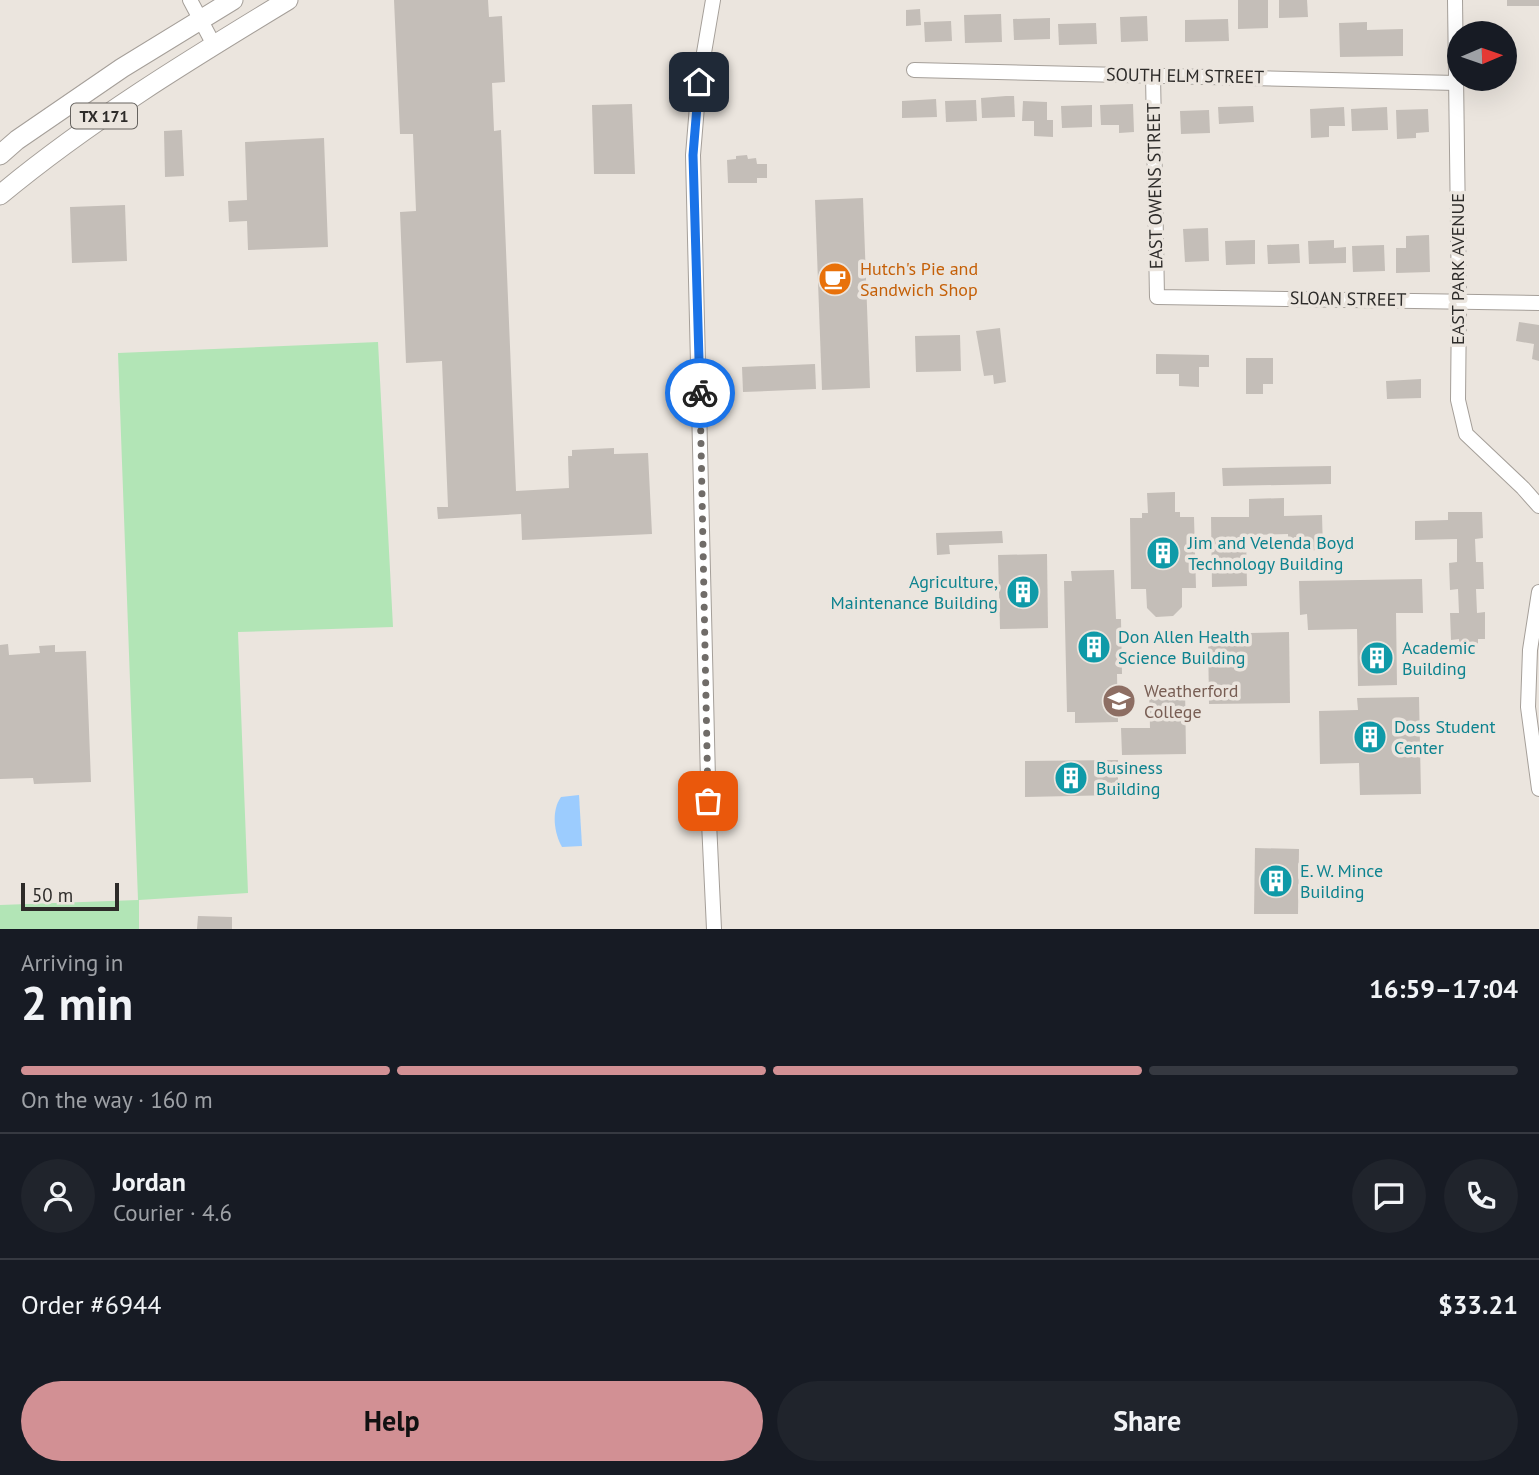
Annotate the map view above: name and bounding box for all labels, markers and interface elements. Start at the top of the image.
north arrow [1447,21,1517,91]
map controls [1447,21,1517,91]
pin [669,52,729,112]
icon: home [680,63,718,101]
street label: SOUTH ELM STREET [1106,63,1264,88]
street label: EAST OWENS STREET [1142,103,1167,269]
road number: TX 171 [71,104,137,128]
street label: EAST PARK AVENUE [1446,193,1469,345]
place label: Hutch's Pie and Sandwich Shop [860,257,978,301]
cafe icon: Hutch's Pie and Sandwich Shop [816,260,854,298]
street label: SLOAN STREET [1290,286,1406,311]
courier [665,358,735,428]
icon: bike [681,374,719,412]
place label: Jim and Velenda Boyd Technology Building [1187,531,1354,575]
building icon: Jim and Velenda Boyd Technology Building [1144,534,1182,572]
place label: Agriculture, Maintenance Building [831,570,998,614]
building icon: Agriculture, Maintenance Building [1004,573,1042,611]
place label: Don Allen Health Science Building [1118,625,1250,669]
building icon: Don Allen Health Science Building [1075,628,1113,666]
place label: Academic Building [1402,636,1476,680]
building icon: Academic Building [1358,639,1396,677]
place label: Weatherford College [1144,679,1238,723]
school or university icon: Weatherford College [1100,682,1138,720]
place label: Doss Student Center [1394,715,1496,759]
building icon: Doss Student Center [1351,718,1389,756]
place label: Business Building [1096,756,1163,800]
building icon: Business Building [1052,759,1090,797]
pin [678,771,738,831]
icon: bag [689,782,727,820]
place label: E. W. Mince Building [1300,859,1383,903]
building icon: E. W. Mince Building [1257,862,1295,900]
scale bar [21,880,119,912]
text: 50 m [32,883,73,907]
text: Arriving in [21,948,123,977]
text: 16:59–17:04 [1369,972,1518,1005]
text: 2 min [21,973,133,1033]
text: On the way · 160 m [21,1085,213,1114]
button: person [21,1159,95,1233]
button: chat [1352,1159,1426,1233]
button: phone [1444,1159,1518,1233]
text: Jordan [113,1165,186,1198]
text: Courier · 4.6 [113,1198,232,1227]
text: Order #6944 [21,1288,161,1321]
text: $33.21 [1438,1288,1518,1321]
button: Help [21,1381,763,1461]
button: Share [777,1381,1518,1461]

